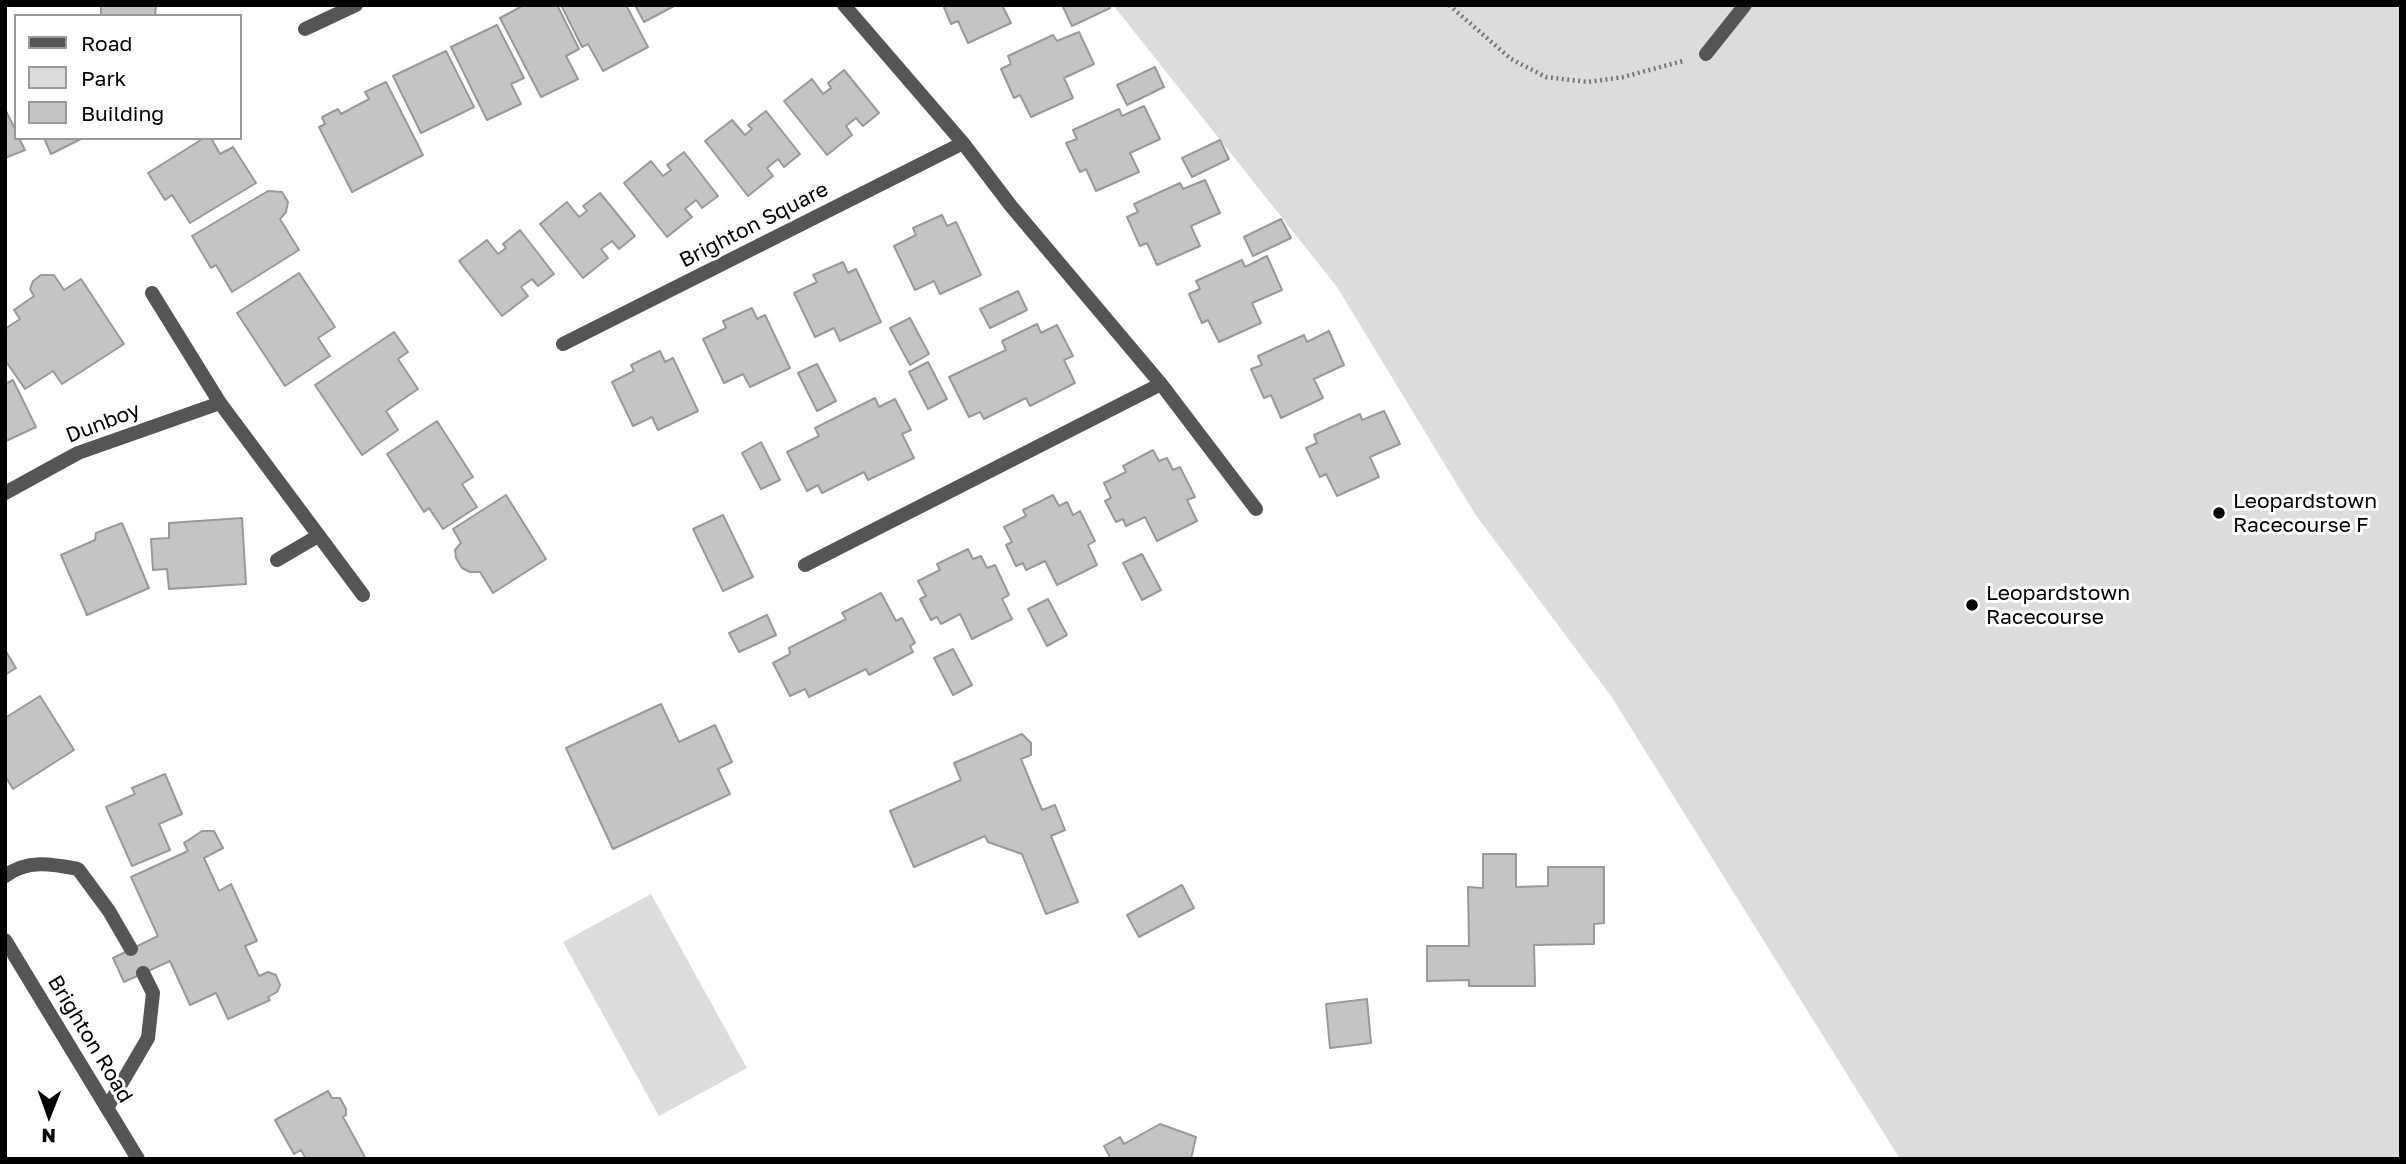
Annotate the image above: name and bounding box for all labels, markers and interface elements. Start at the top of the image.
legend [14,14,242,140]
text: Road [81,30,132,56]
text: Park [81,65,126,91]
text: Building [81,100,164,126]
street label: Brighton Square [675,177,833,273]
street label: Dunboy [62,397,144,449]
place label: Leopardstown Racecourse F [2233,488,2377,538]
marker: Leopardstown Racecourse F [2211,505,2227,521]
place label: Leopardstown Racecourse [1986,580,2130,630]
marker: Leopardstown Racecourse [1964,597,1980,613]
street label: Brighton Road [42,971,138,1107]
north arrow [14,1080,84,1150]
text: N [41,1125,56,1148]

